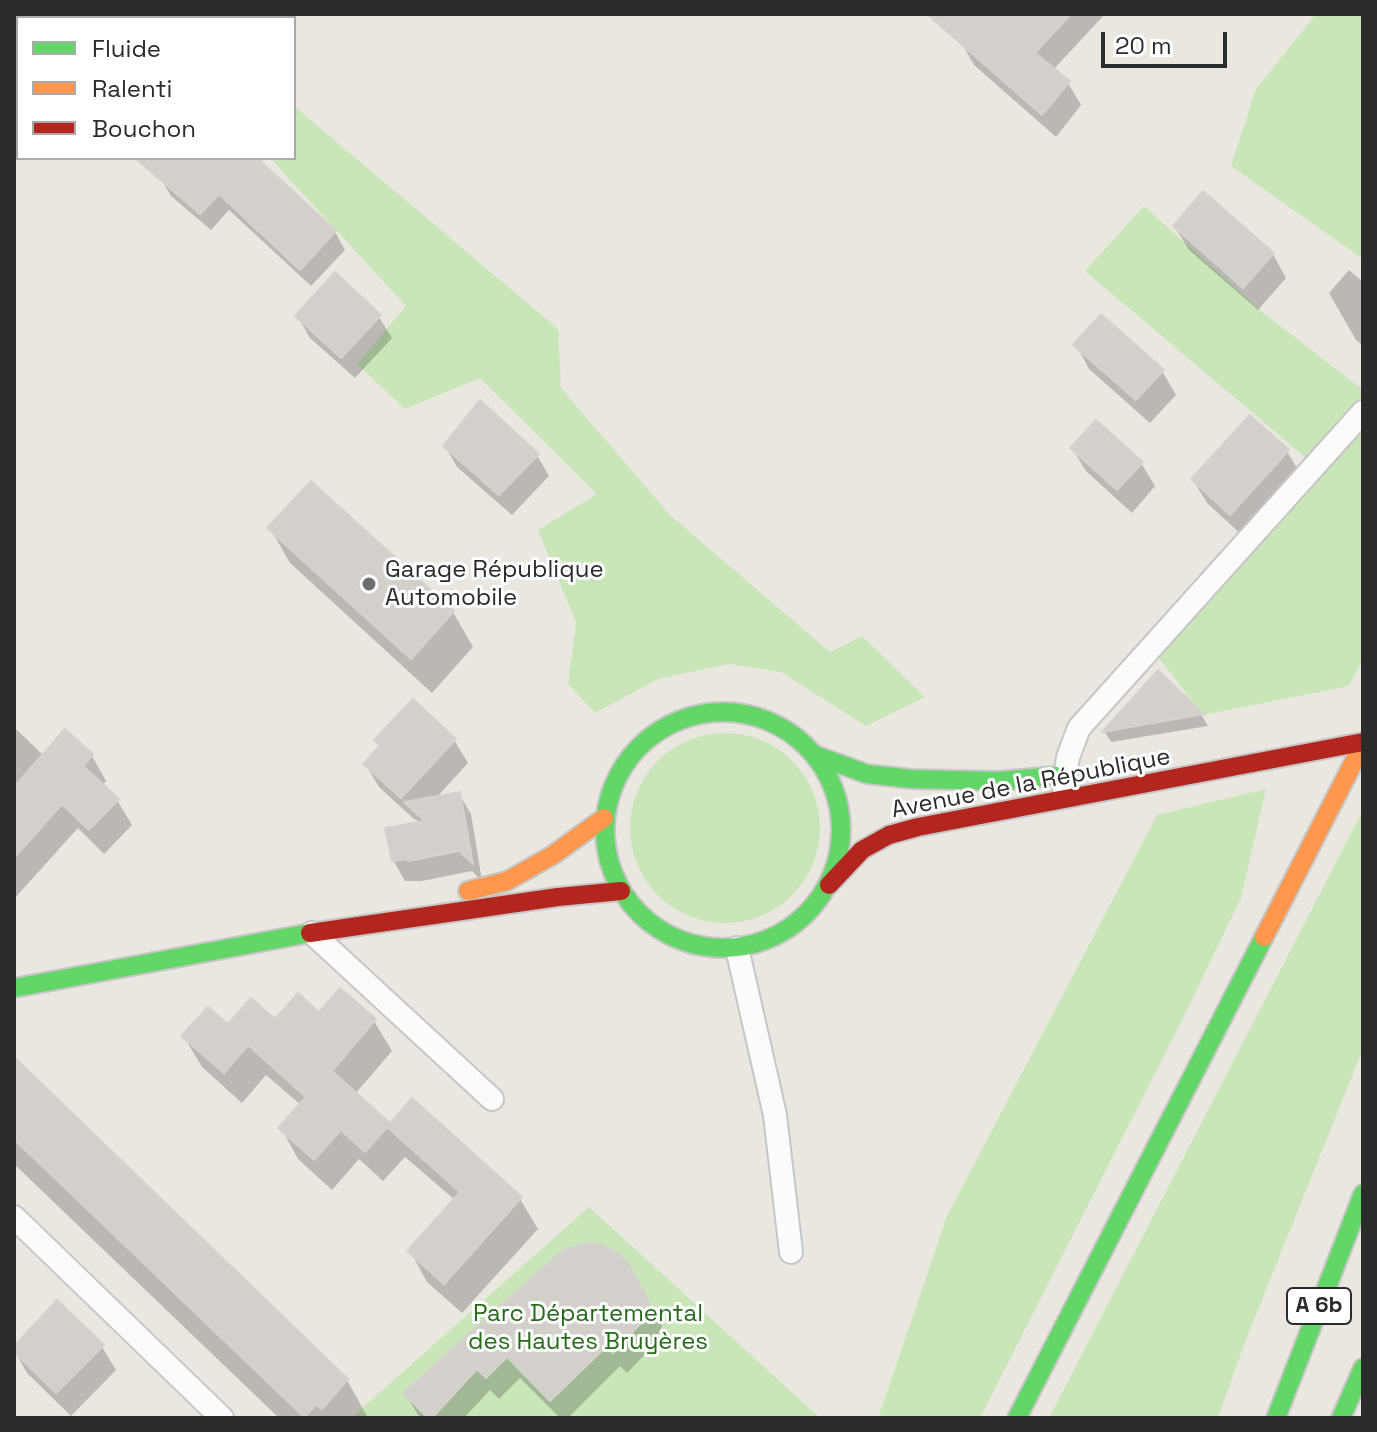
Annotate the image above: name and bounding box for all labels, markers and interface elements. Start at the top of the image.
legend [16,16,296,160]
scale bar [1105,16,1231,66]
text: 20 m [1115,30,1172,61]
text: Fluide [92,33,161,64]
text: Ralenti [92,73,172,104]
text: Bouchon [92,113,196,144]
place label: Garage République Automobile [385,556,604,612]
marker: Garage République Automobile [360,575,378,593]
street label: Avenue de la République [889,743,1173,825]
road number: A 6b [1287,1288,1351,1324]
park label: Parc Départemental des Hautes Bruyères [468,1300,708,1356]

